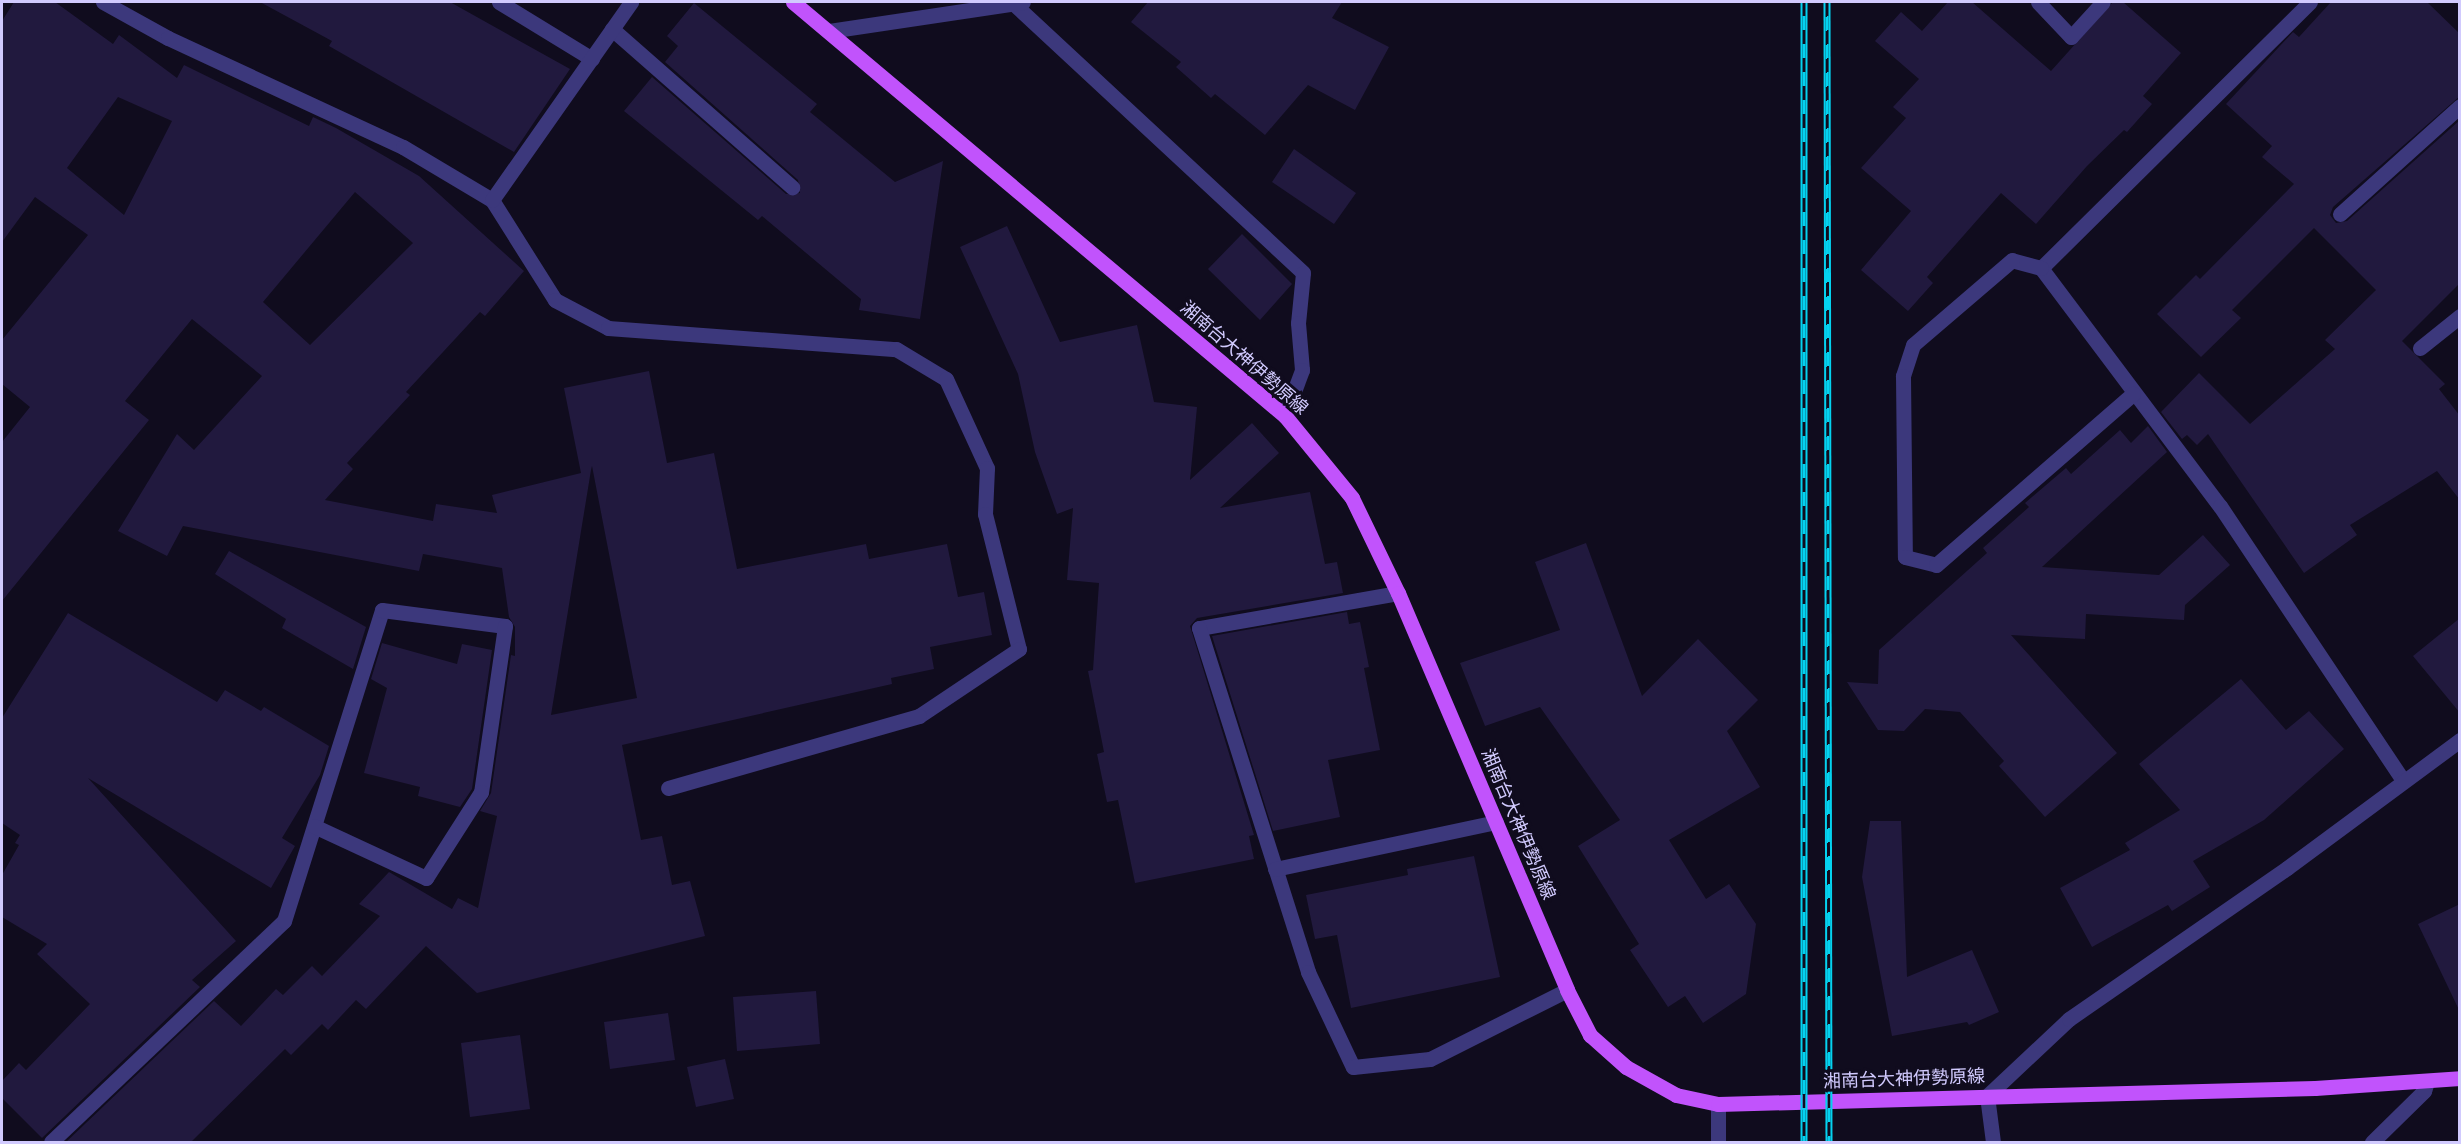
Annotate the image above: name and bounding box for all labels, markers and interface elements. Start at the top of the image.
street label: 湘南台大神伊勢原線 [1176,297,1312,419]
street label: 湘南台大神伊勢原線 [1476,745,1560,903]
street label: 湘南台大神伊勢原線 [1823,1065,1985,1093]

